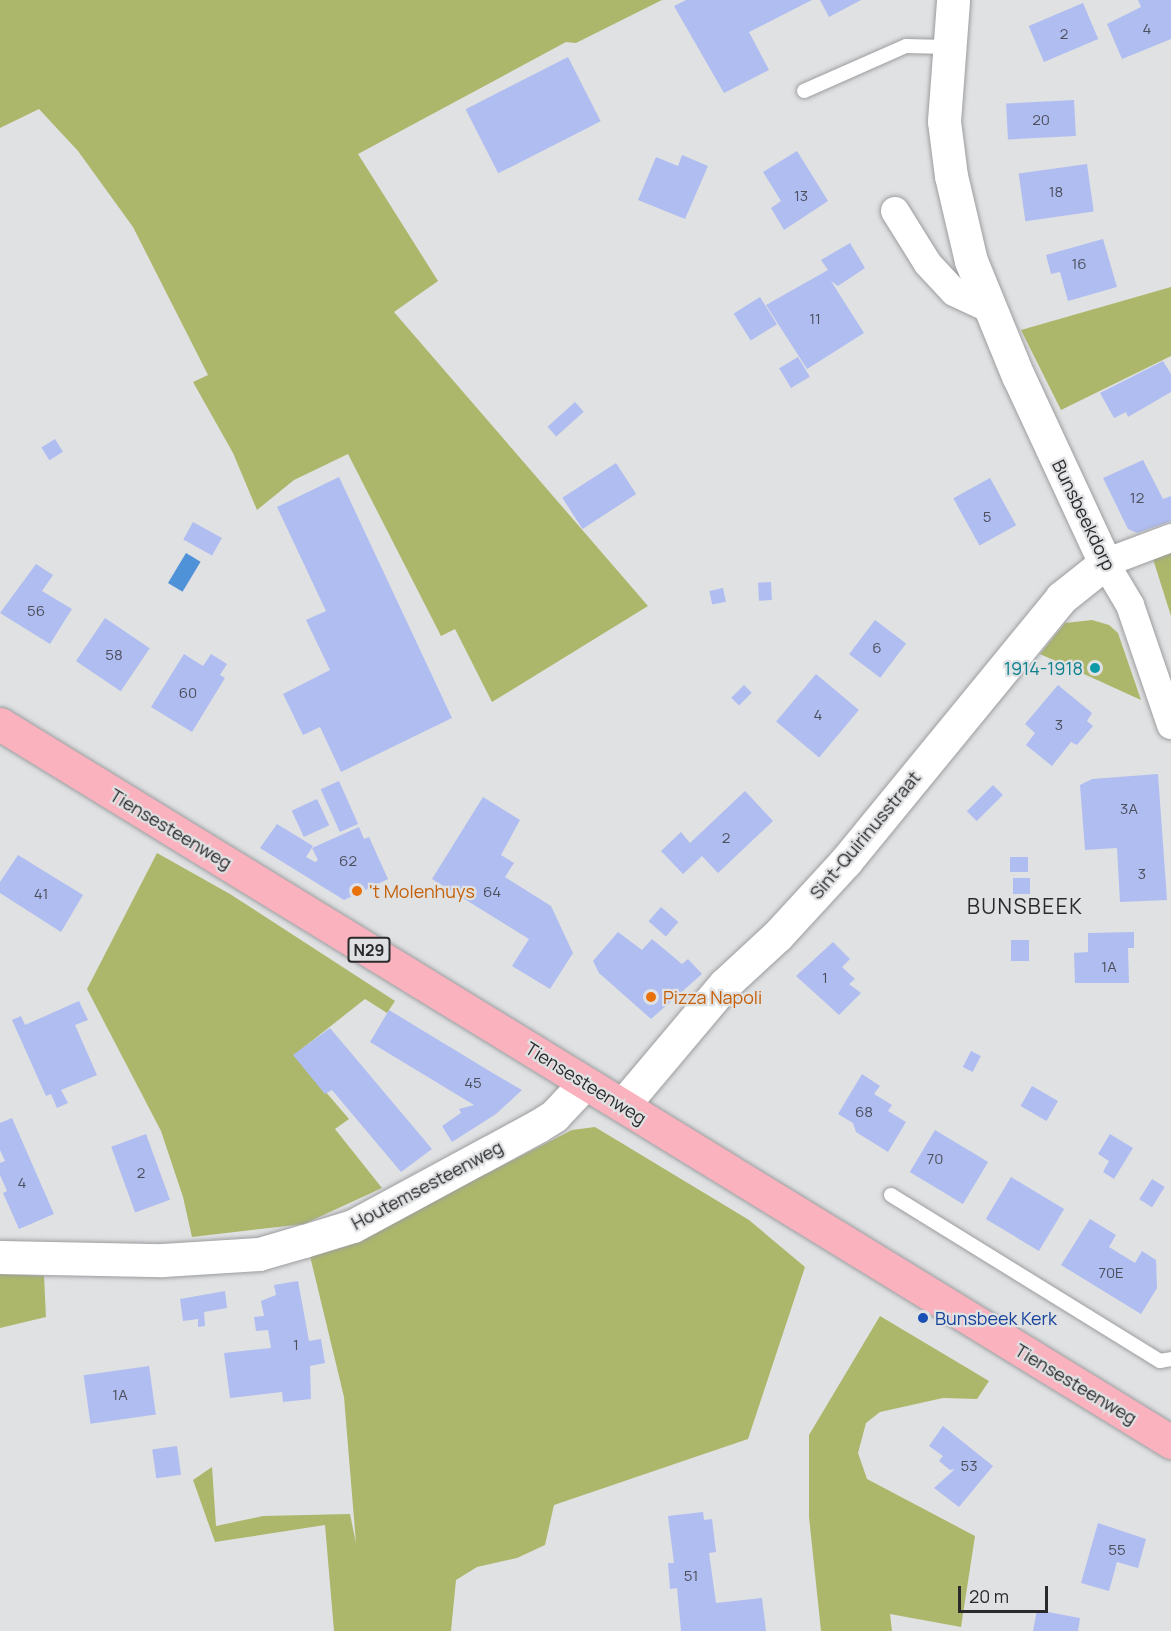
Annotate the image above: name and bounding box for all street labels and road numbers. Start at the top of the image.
street label: Bunsbeekdorp [1048,456,1120,574]
street label: Sint-Quirinusstraat [805,767,925,903]
street label: Tiensesteenweg [106,784,236,874]
road number: N29 [346,937,392,963]
street label: Tiensesteenweg [522,1037,650,1129]
street label: Houtemsesteenweg [348,1136,506,1234]
street label: Tiensesteenweg [1011,1339,1141,1429]

